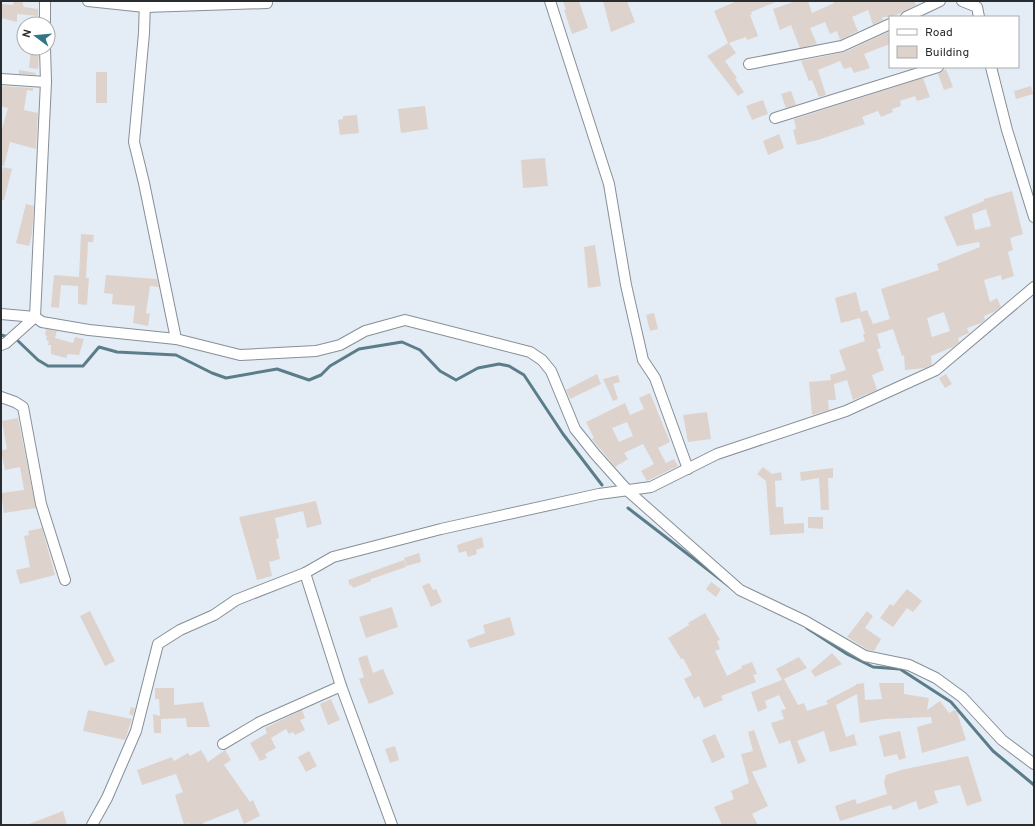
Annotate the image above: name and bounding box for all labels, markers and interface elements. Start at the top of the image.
north arrow [16,16,56,56]
legend [889,16,1019,68]
text: Road [925,25,953,41]
text: N [20,28,35,39]
text: Building [925,45,969,61]

